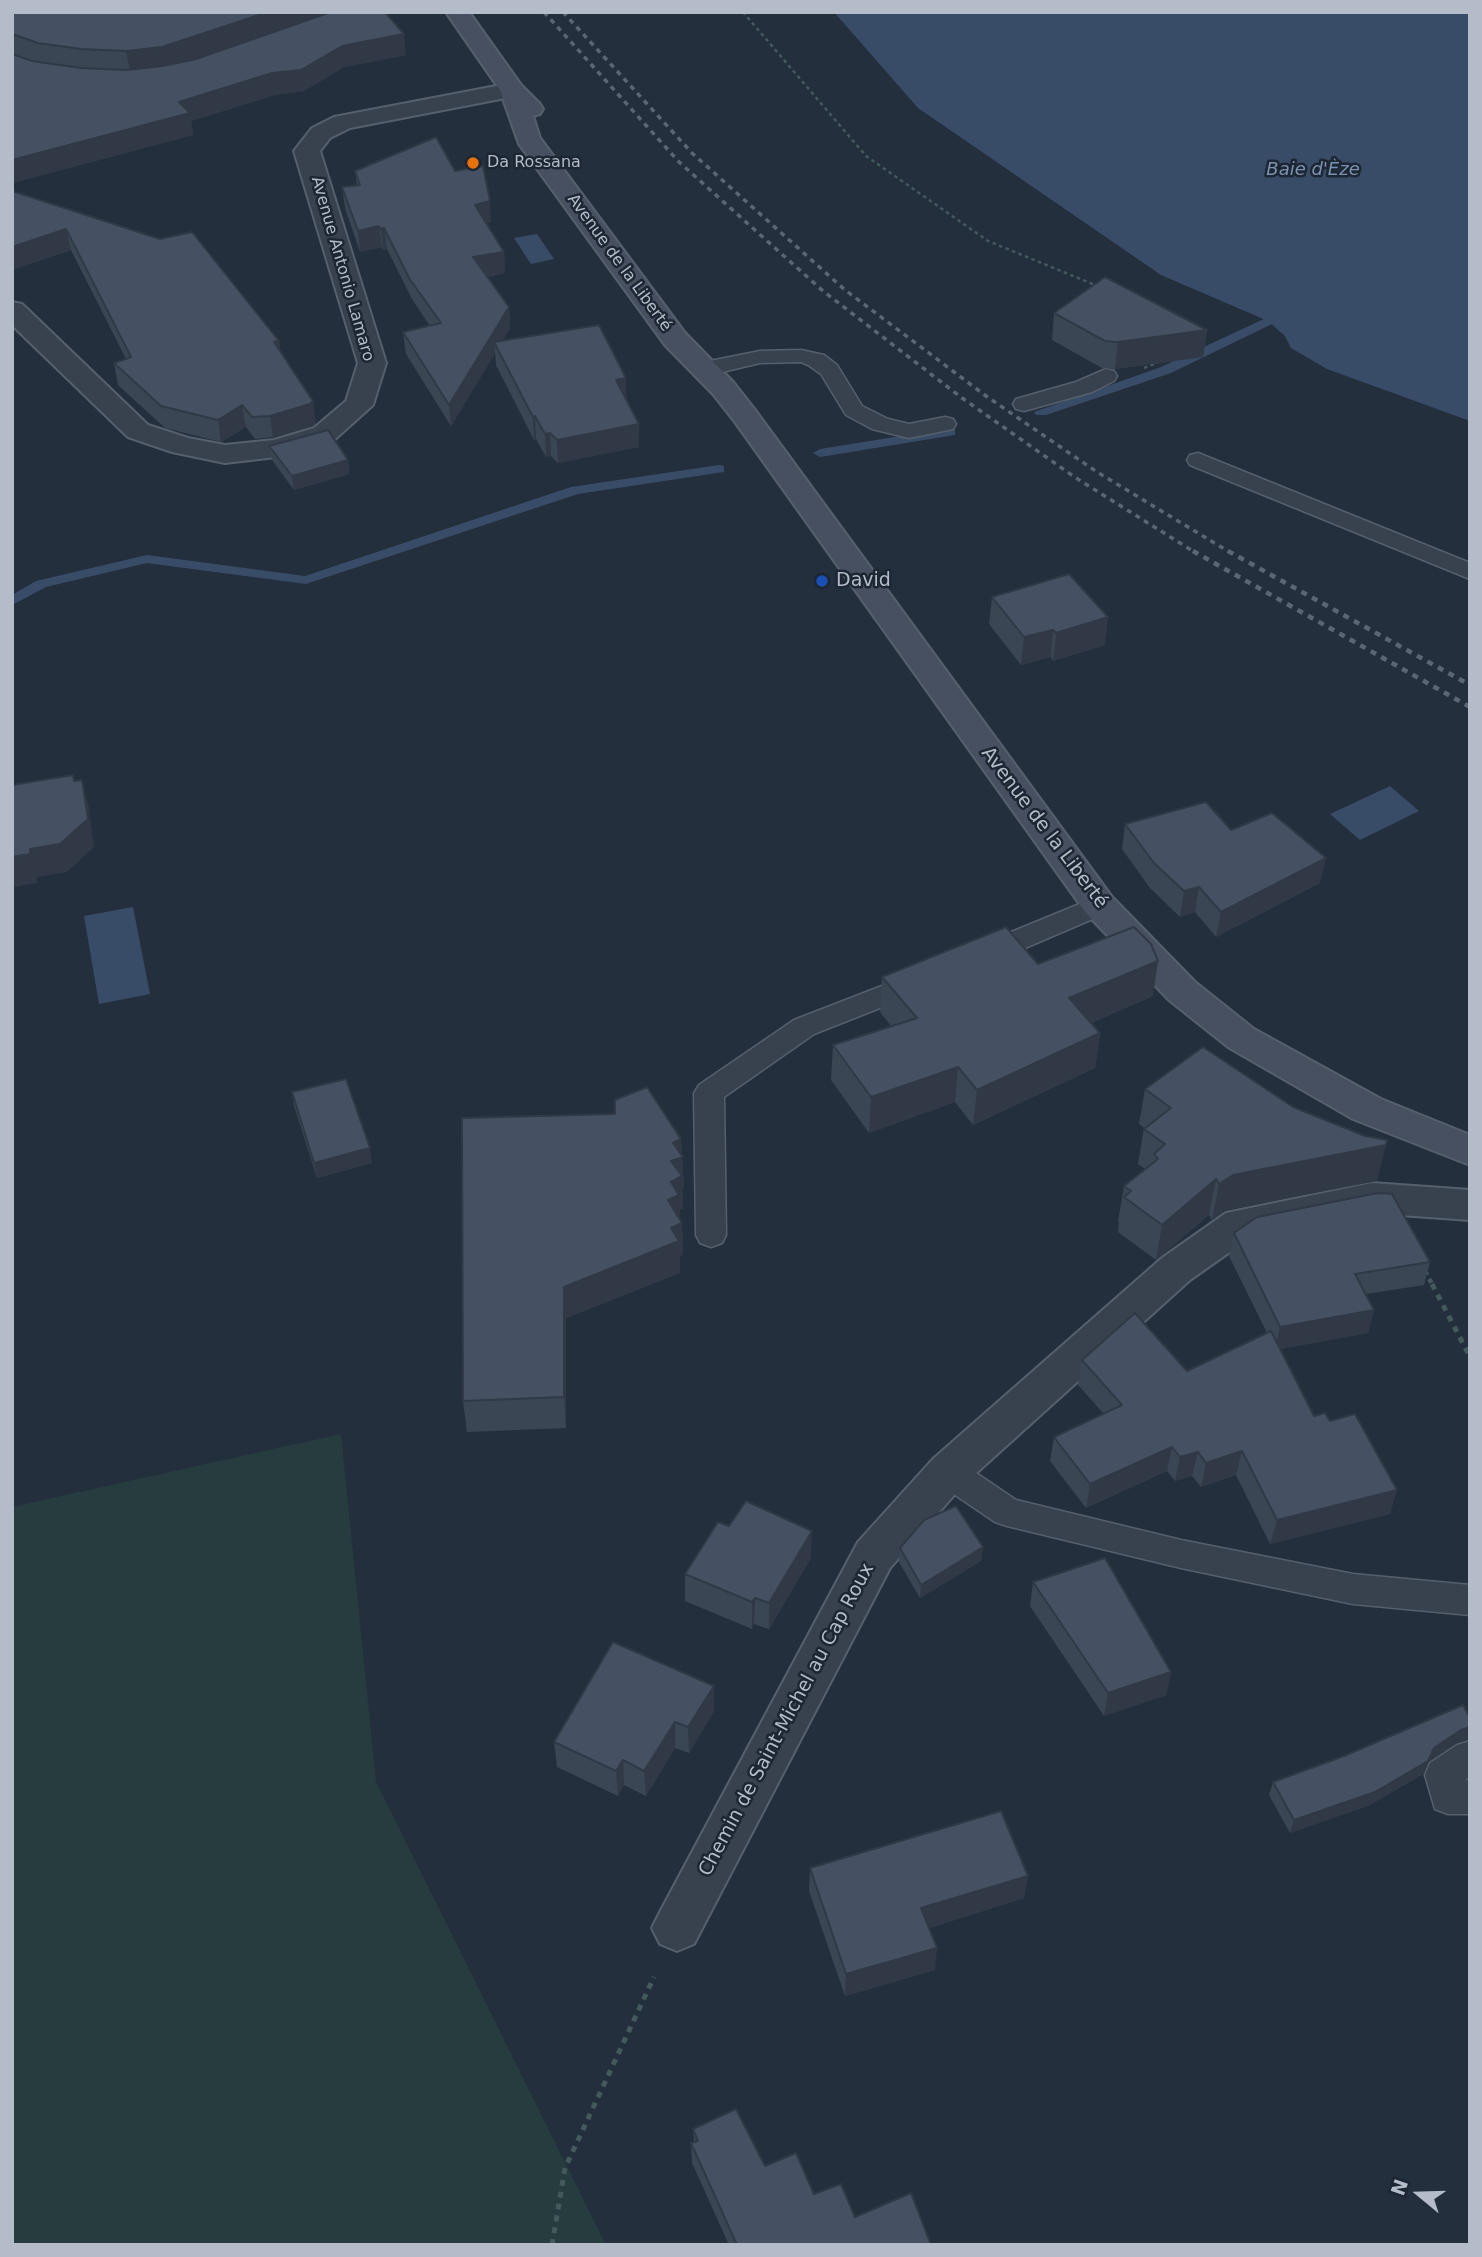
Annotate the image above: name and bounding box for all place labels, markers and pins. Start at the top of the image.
place label: Da Rossana [487,153,581,173]
marker: Da Rossana [465,155,481,171]
place label: David [836,570,891,592]
marker: David [814,573,830,589]

